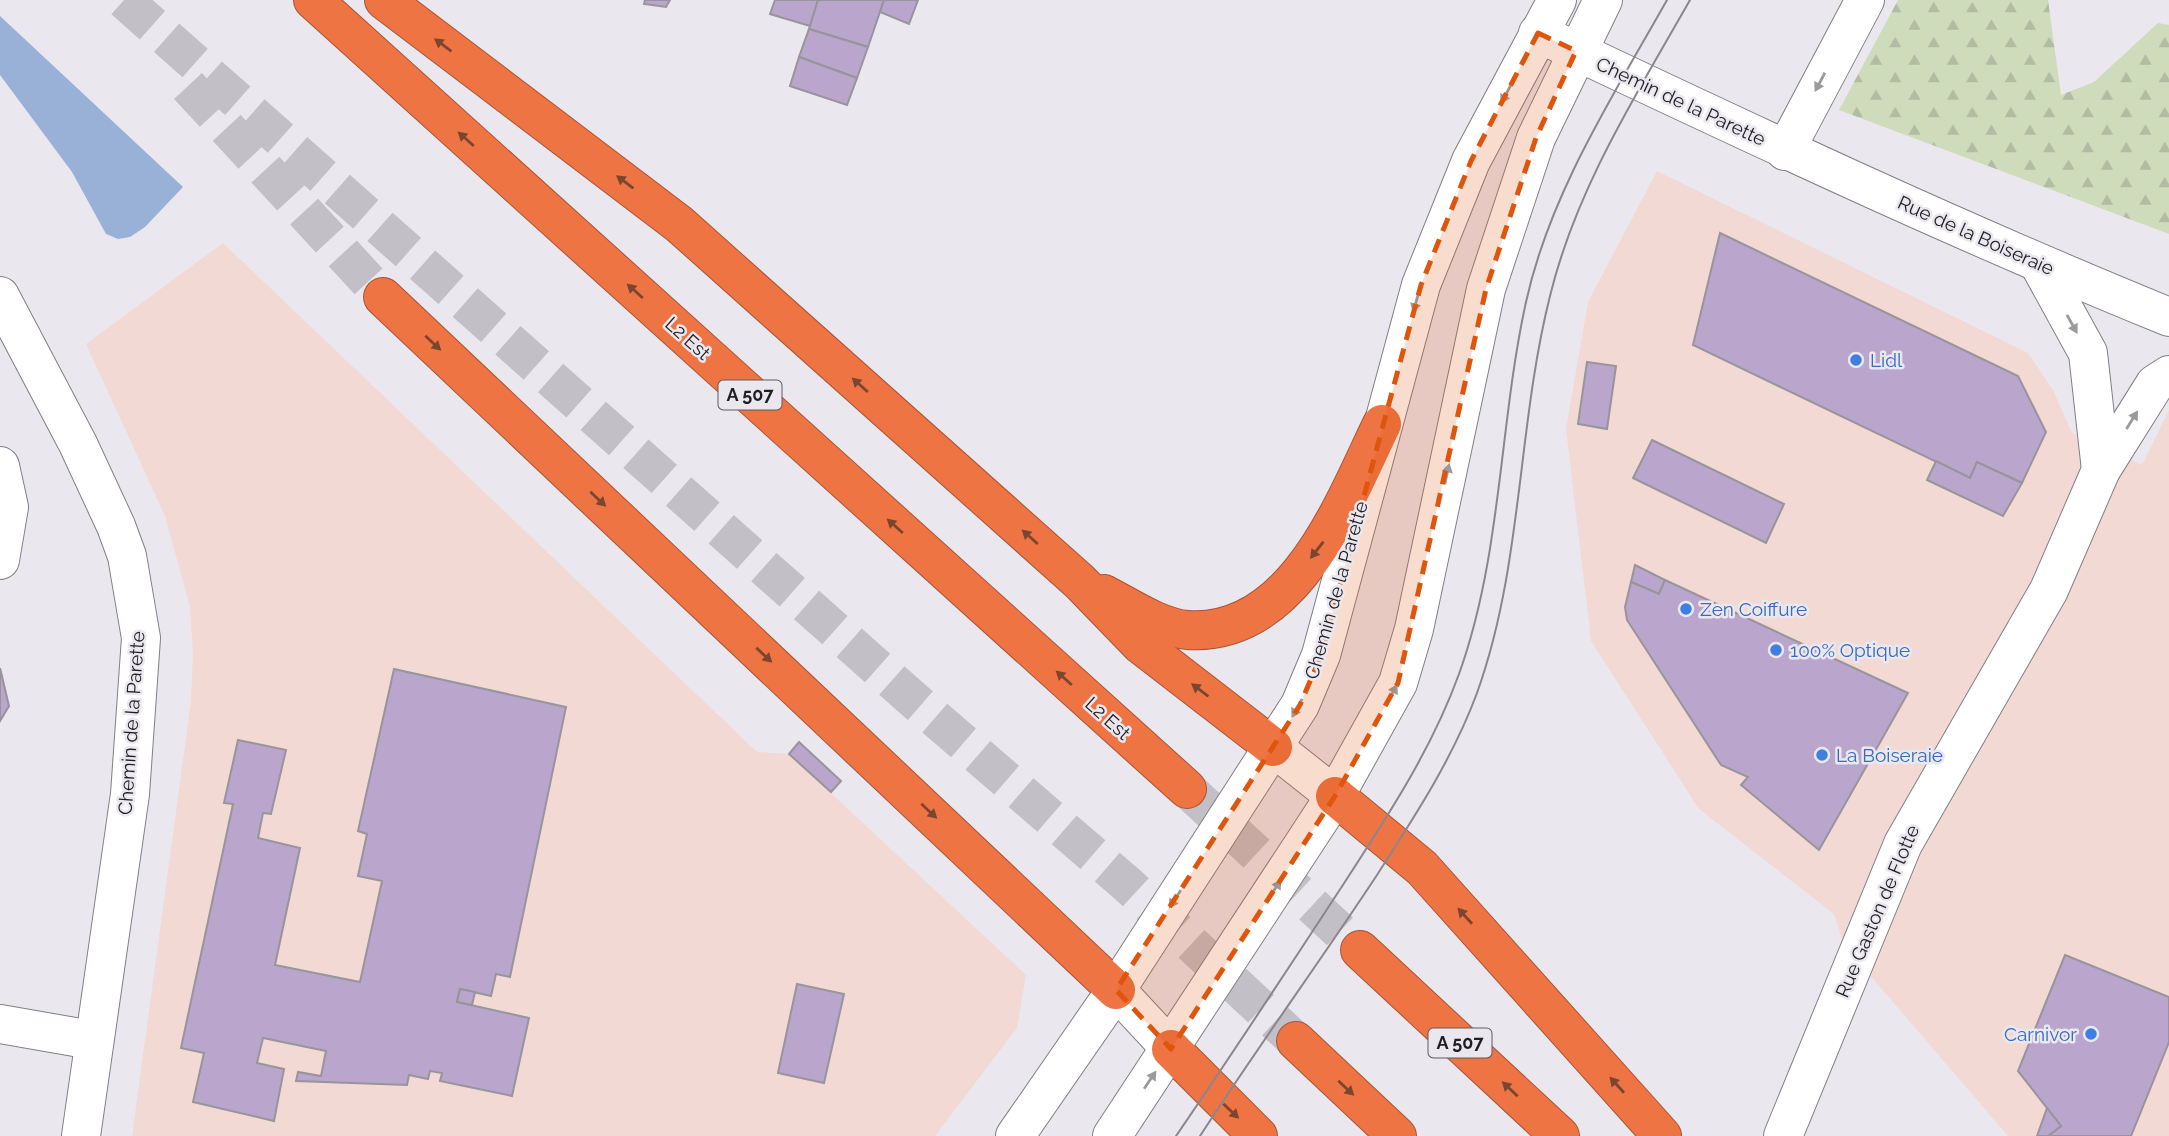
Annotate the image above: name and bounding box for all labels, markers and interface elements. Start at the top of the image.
one-way arrow [435,37,453,52]
street label: Chemin de la Parette [1593,52,1769,150]
one-way arrow [1814,72,1826,92]
one-way arrow [1501,84,1513,104]
one-way arrow [458,131,475,147]
one-way arrow [616,175,634,190]
street label: Rue de la Boiseraie [1895,191,2057,279]
one-way arrow [626,283,644,299]
one-way arrow [1410,291,1421,313]
street label: L2 Est [661,312,715,364]
one-way arrow [2066,314,2078,334]
one-way arrow [424,335,441,351]
place label: Lidl [1870,349,1903,371]
marker: Lidl [1848,352,1864,368]
one-way arrow [851,377,869,393]
road number: A 507 [718,380,782,410]
one-way arrow [2126,411,2139,430]
one-way arrow [1442,463,1453,485]
one-way arrow [589,491,606,507]
street label: Chemin de la Parette [1300,498,1372,682]
one-way arrow [887,518,904,534]
one-way arrow [1022,529,1039,545]
one-way arrow [1310,541,1324,559]
place label: Zen Coiffure [1700,598,1807,620]
marker: Zen Coiffure [1678,601,1694,617]
street label: Chemin de la Parette [114,630,148,816]
place label: 100% Optique [1790,639,1910,661]
marker: 100% Optique [1768,642,1784,658]
one-way arrow [755,647,772,663]
one-way arrow [1055,670,1073,686]
one-way arrow [1191,683,1209,697]
one-way arrow [1386,685,1398,704]
street label: L2 Est [1081,692,1135,744]
one-way arrow [1291,698,1303,717]
place label: La Boiseraie [1836,744,1943,766]
marker: La Boiseraie [1814,747,1830,763]
one-way arrow [921,803,938,820]
street label: Rue Gaston de Flotte [1831,821,1923,1001]
one-way arrow [1268,880,1281,899]
one-way arrow [1168,890,1181,909]
one-way arrow [1457,907,1473,925]
place label: Carnivor [2004,1023,2077,1045]
marker: Carnivor [2083,1026,2099,1042]
road number: A 507 [1428,1028,1492,1058]
one-way arrow [1143,1070,1156,1089]
one-way arrow [1609,1076,1625,1094]
one-way arrow [1337,1079,1354,1095]
one-way arrow [1502,1082,1519,1098]
one-way arrow [1222,1102,1239,1118]

